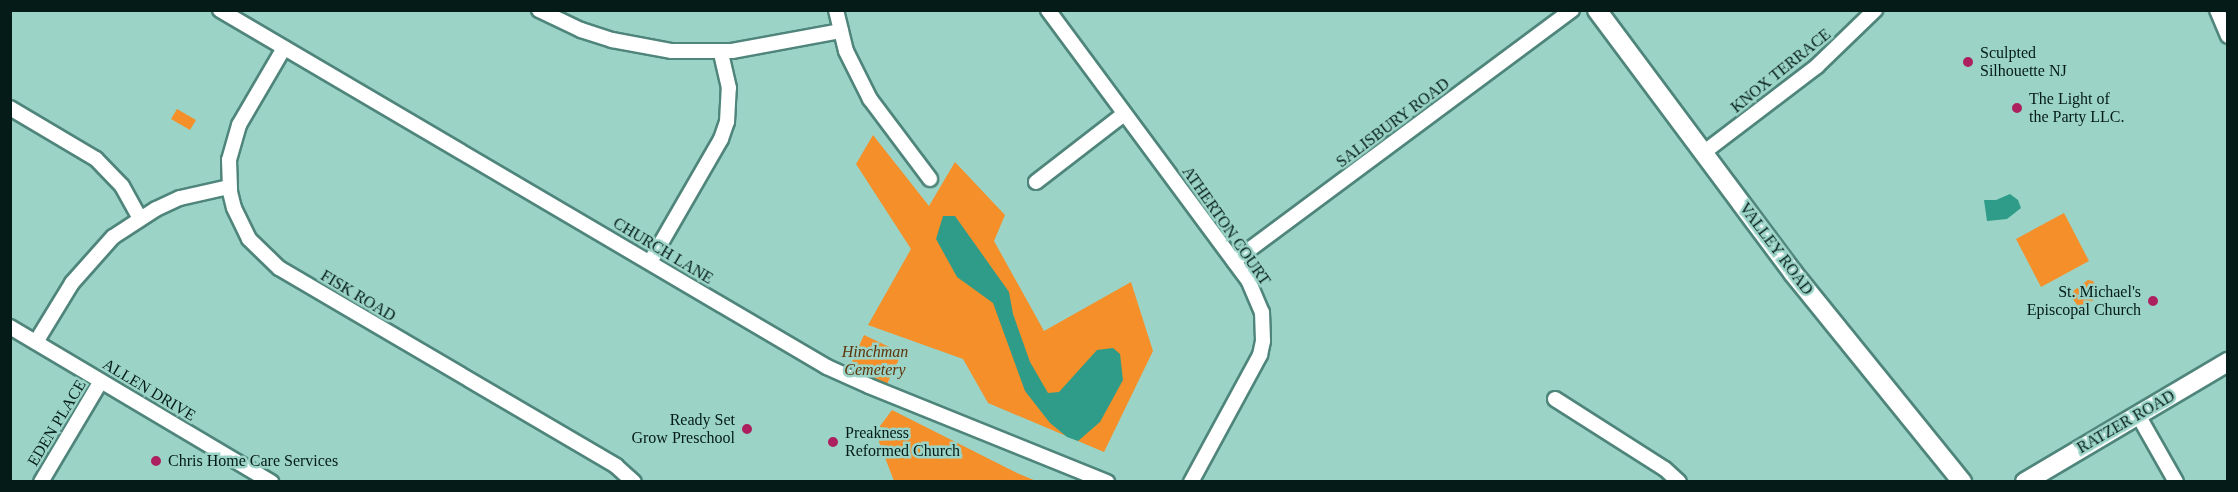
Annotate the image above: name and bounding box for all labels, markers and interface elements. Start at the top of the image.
street label: KNOX TERRACE [1727,25,1835,117]
place label: Sculpted Silhouette NJ [1980,43,2067,81]
marker: Sculpted Silhouette NJ [1961,55,1975,69]
street label: SALISBURY ROAD [1332,74,1454,172]
place label: The Light of the Party LLC. [2029,89,2125,127]
marker: The Light of the Party LLC. [2010,101,2024,115]
street label: ATHERTON COURT [1178,163,1274,289]
street label: VALLEY ROAD [1735,199,1817,299]
street label: CHURCH LANE [609,214,717,288]
street label: FISK ROAD [317,266,399,326]
place label: St. Michael's Episcopal Church [2027,282,2141,320]
marker: St. Michael's Episcopal Church [2146,294,2160,308]
park label: Hinchman Cemetery [842,342,908,380]
street label: ALLEN DRIVE [99,355,199,425]
street label: EDEN PLACE [24,376,90,470]
street label: RATZER ROAD [2074,386,2178,458]
place label: Ready Set Grow Preschool [631,410,735,448]
marker: Ready Set Grow Preschool [740,422,754,436]
place label: Preakness Reformed Church [845,423,960,461]
marker: Preakness Reformed Church [826,435,840,449]
place label: Chris Home Care Services [168,451,338,471]
marker: Chris Home Care Services [149,454,163,468]

